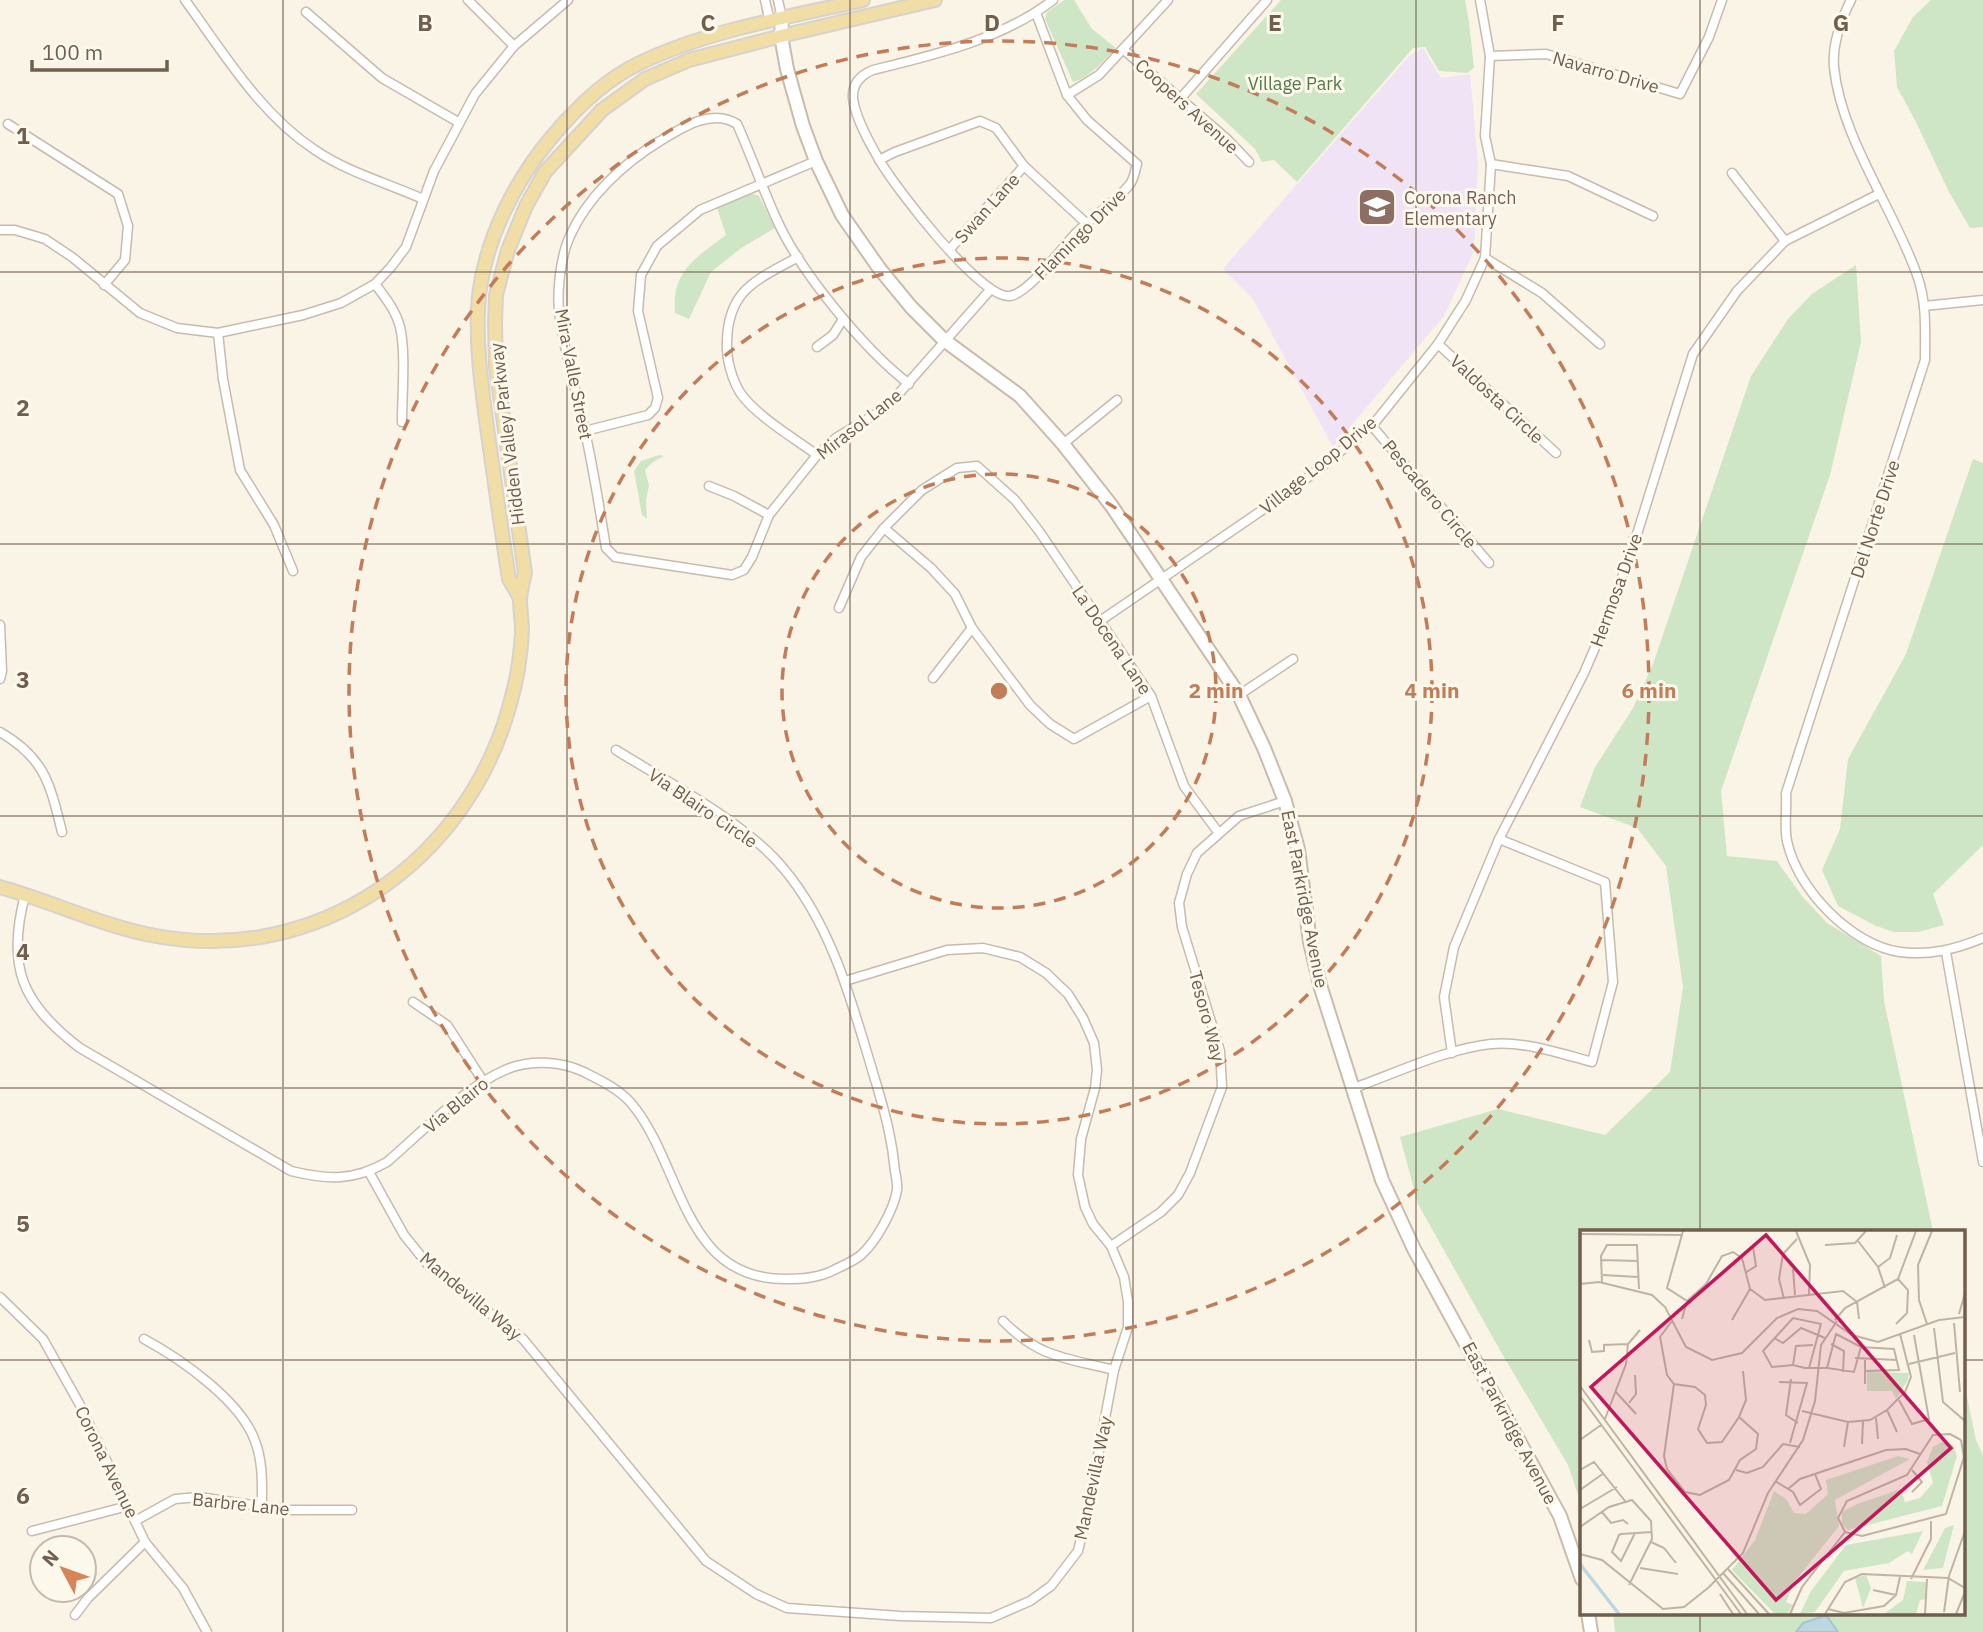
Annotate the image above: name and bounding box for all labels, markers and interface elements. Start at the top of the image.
text: B [417,7,433,37]
text: C [701,7,716,37]
text: D [984,7,1000,37]
text: E [1268,7,1282,37]
text: F [1551,7,1565,37]
text: G [1833,7,1849,37]
scale bar [32,28,166,72]
text: 100 m [42,38,103,66]
street label: Navarro Drive [1550,46,1662,98]
street label: Coopers Avenue [1130,53,1244,159]
park label: Village Park [1248,72,1343,95]
text: 1 [16,120,30,150]
street label: Swan Lane [949,168,1025,248]
street label: Flamingo Drive [1029,183,1131,285]
school or university icon: Corona Ranch Elementary [1356,186,1398,228]
place label: Corona Ranch Elementary [1404,186,1516,230]
street label: Mira Valle Street [550,307,598,441]
street label: Hidden Valley Parkway [484,341,530,527]
street label: Valdosta Circle [1445,350,1549,449]
street label: Mirasol Lane [812,383,906,464]
text: 2 [16,392,30,422]
street label: Village Loop Drive [1255,411,1381,519]
street label: Pescadero Circle [1378,435,1482,553]
street label: Del Norte Drive [1845,457,1905,581]
street label: Hermosa Drive [1585,530,1647,650]
street label: La Docena Lane [1067,581,1157,699]
text: 3 [16,664,30,694]
text: 2 min [1189,676,1243,704]
text: 4 min [1405,676,1459,704]
text: 6 min [1622,676,1676,704]
centre of rings [987,679,1011,703]
street label: Via Blairo Circle [644,763,762,853]
street label: East Parkridge Avenue [1276,808,1334,990]
text: 4 [16,936,30,966]
street label: Tesoro Way [1184,968,1230,1064]
street label: Via Blairo [419,1072,493,1138]
text: 5 [16,1208,30,1238]
inset map [1580,1230,1966,1614]
street label: Mandevilla Way [415,1247,527,1345]
street label: East Parkridge Avenue [1457,1338,1563,1508]
street label: Corona Avenue [70,1402,144,1522]
street label: Mandevilla Way [1069,1414,1117,1542]
text: 6 [16,1480,30,1510]
street label: Barbre Lane [191,1487,291,1521]
north arrow [28,1534,98,1604]
text: N [37,1545,64,1571]

